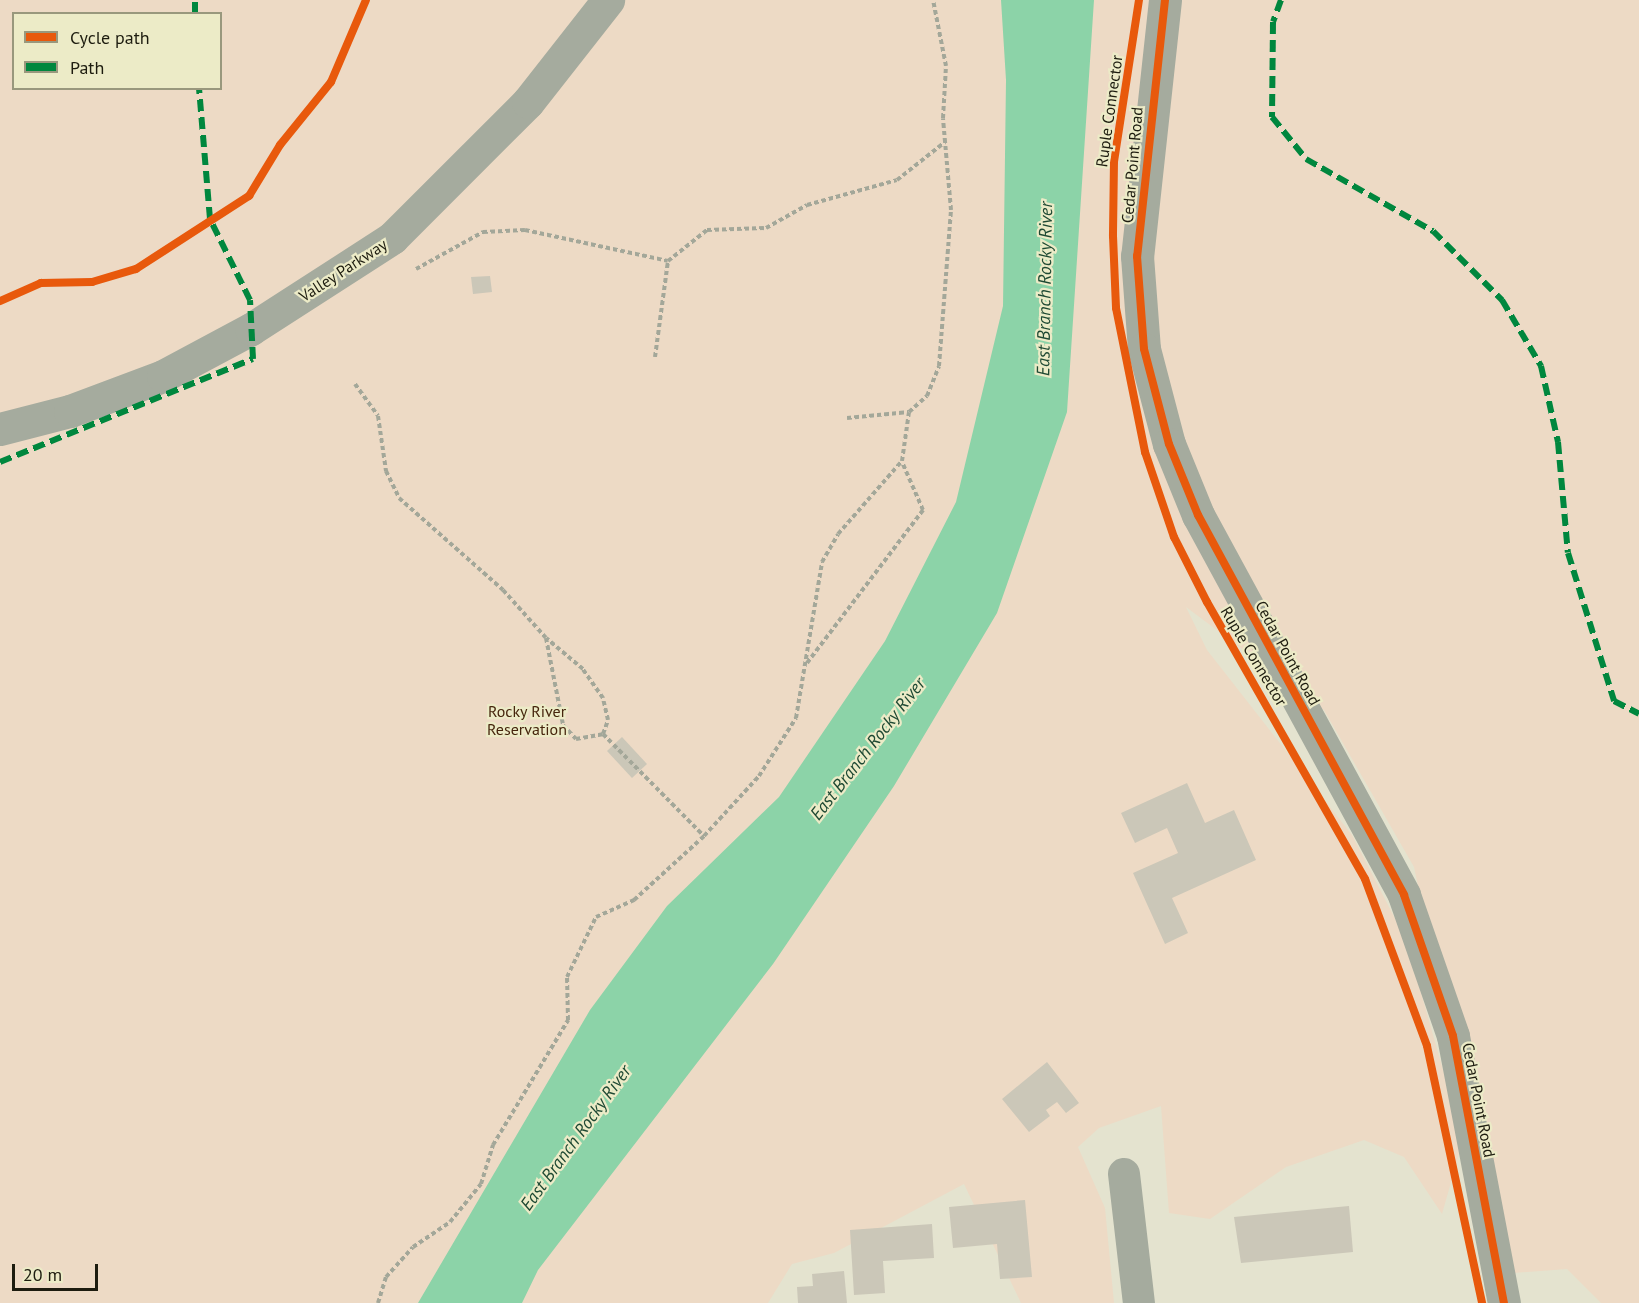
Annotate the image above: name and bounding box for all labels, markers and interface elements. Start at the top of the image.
legend [12,12,222,90]
text: Cycle path [70,26,150,49]
street label: Ruple Connector [1092,54,1126,168]
text: Path [70,56,104,79]
street label: Cedar Point Road [1117,106,1147,224]
water label: East Branch Rocky River [1033,201,1057,377]
street label: Valley Parkway [295,234,391,306]
street label: Cedar Point Road [1251,597,1325,709]
street label: Ruple Connector [1217,603,1291,709]
water label: East Branch Rocky River [806,673,930,825]
park label: Rocky River Reservation [487,701,567,739]
street label: Cedar Point Road [1458,1041,1500,1159]
water label: East Branch Rocky River [516,1061,636,1215]
scale bar [15,1252,100,1290]
text: 20 m [23,1263,62,1286]

